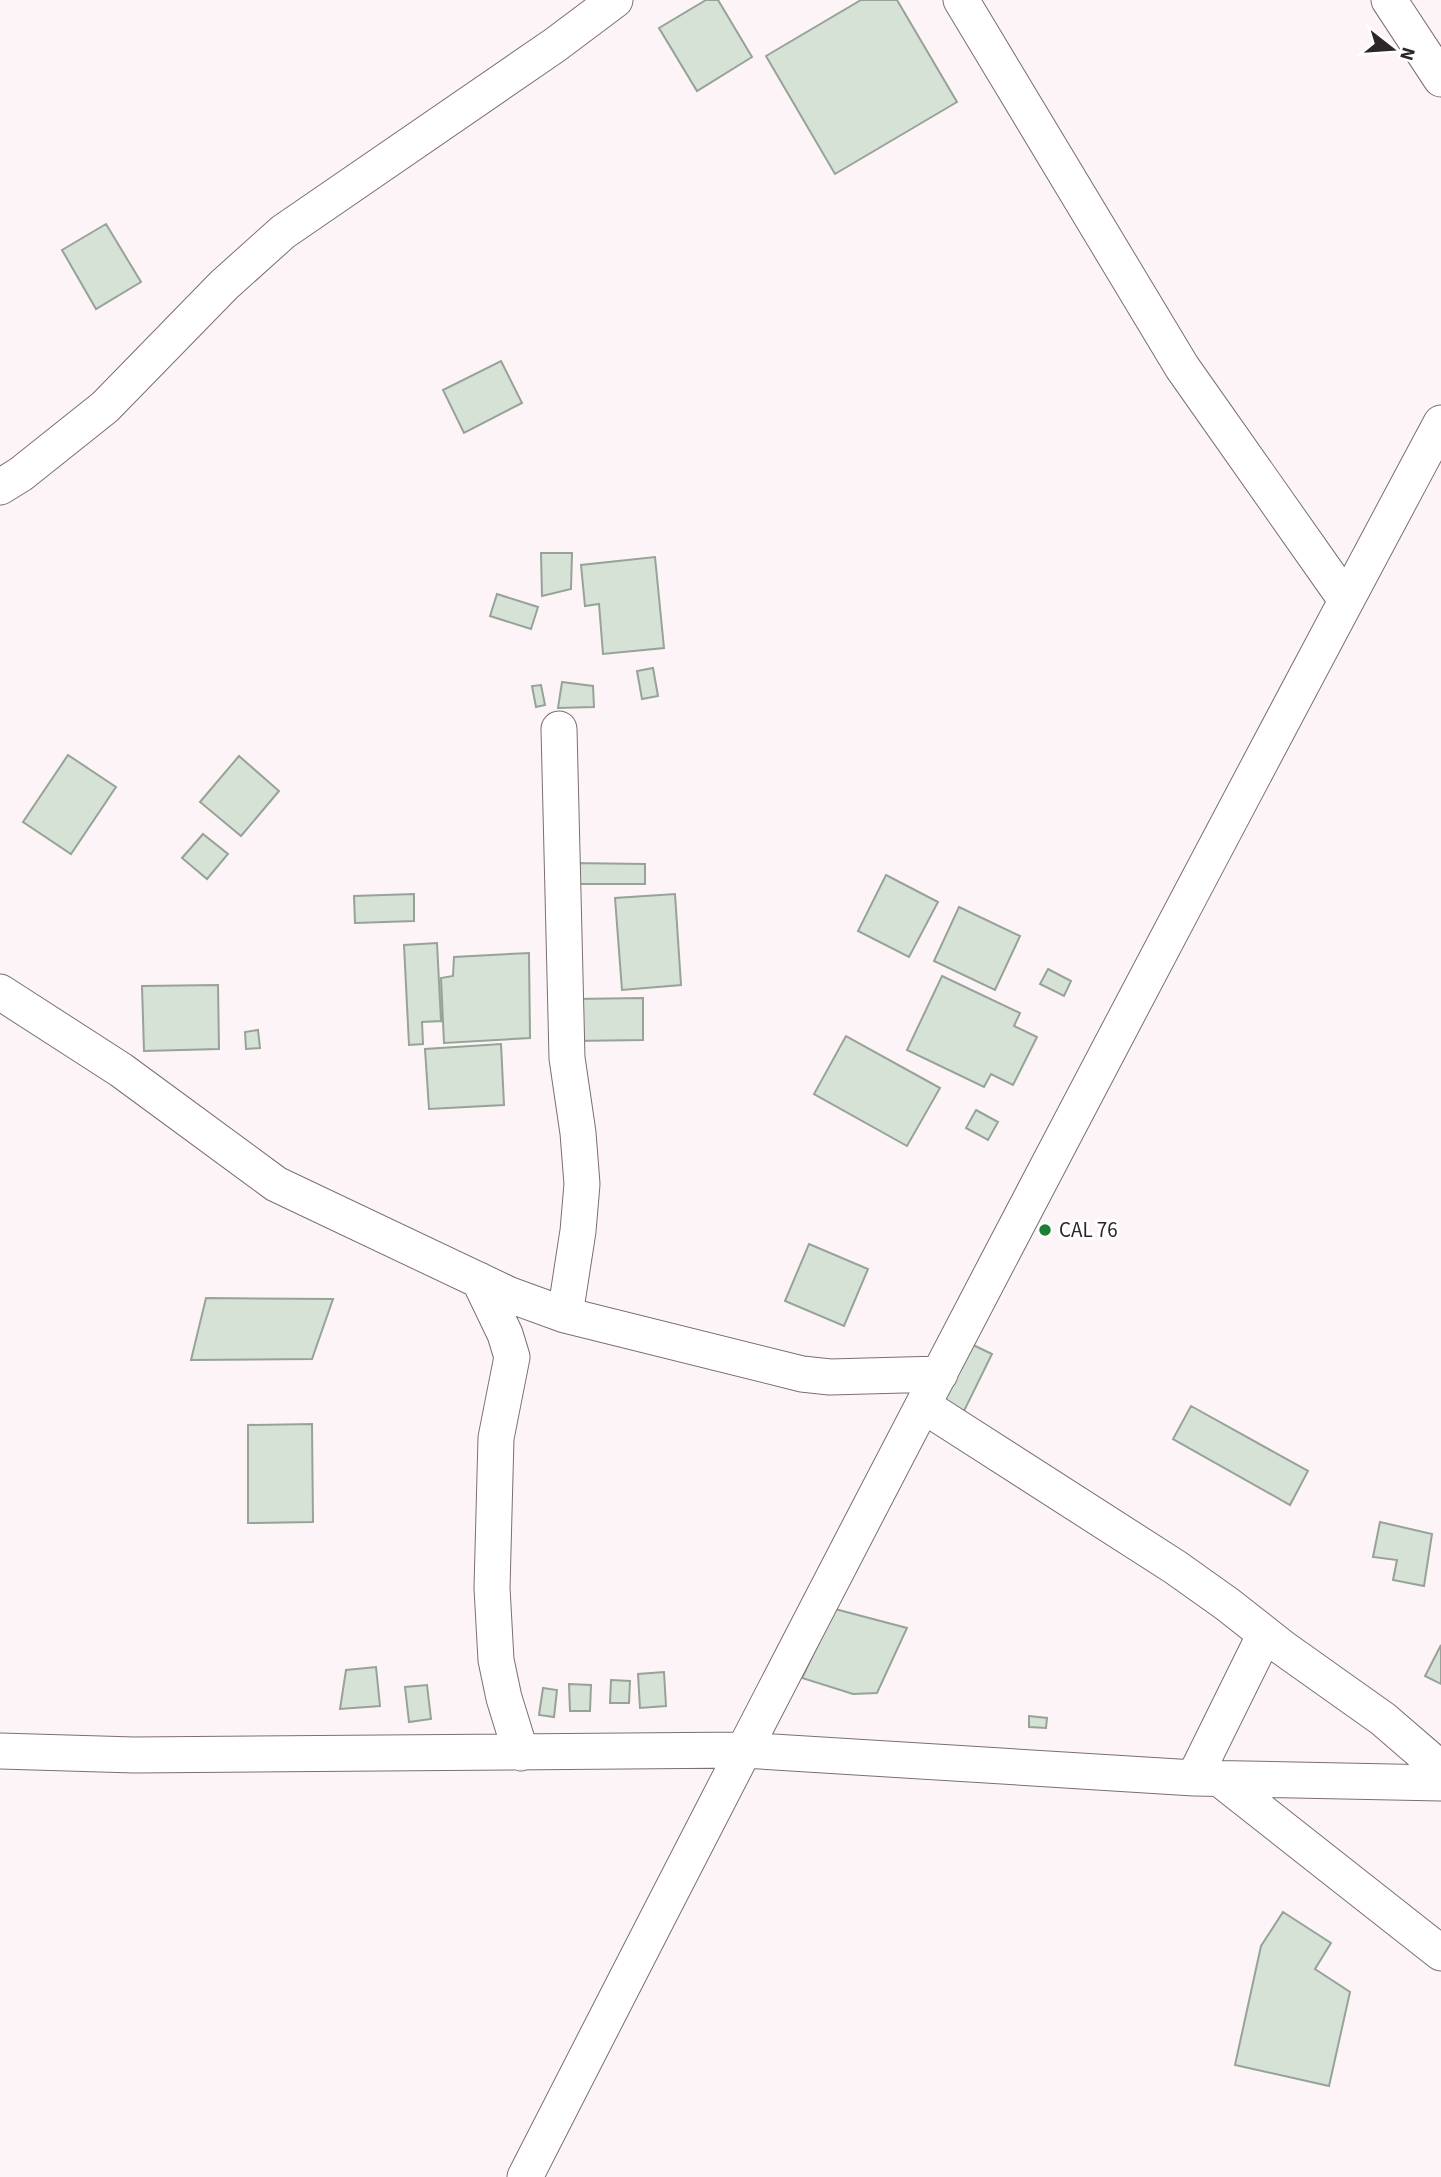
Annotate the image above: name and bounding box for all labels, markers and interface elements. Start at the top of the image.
north arrow [1357,14,1427,84]
text: N [1392,44,1422,64]
place label: CAL 76 [1059,1215,1118,1245]
marker: CAL 76 [1037,1222,1053,1238]

